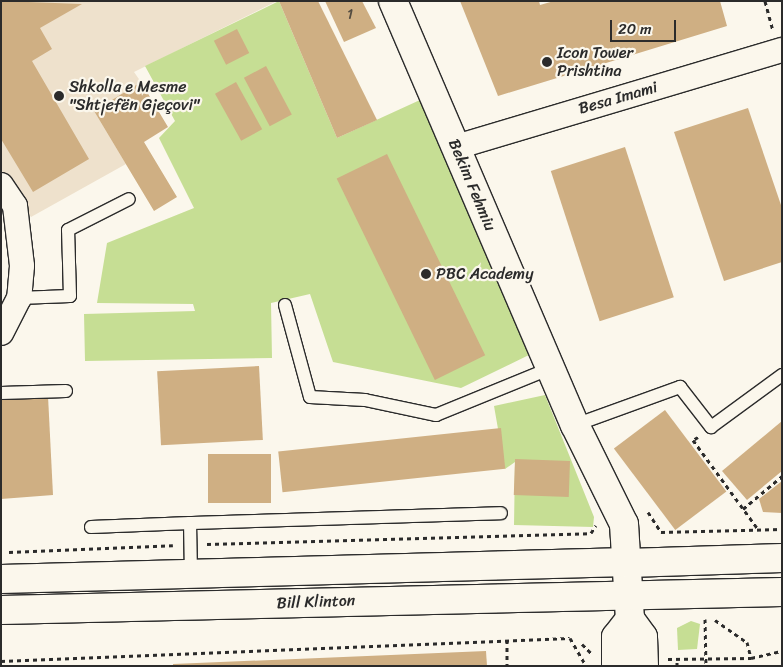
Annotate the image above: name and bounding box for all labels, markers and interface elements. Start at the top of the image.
house number: 1 [347,7,353,23]
scale bar [613,10,679,42]
text: 20 m [618,16,652,42]
place label: Icon Tower Prishtina [557,43,634,81]
marker: Icon Tower Prishtina [541,56,553,68]
place label: Shkolla e Mesme "Shtjefën Gjeçovi" [69,77,200,115]
street label: Besa Imami [576,78,660,118]
marker: Shkolla e Mesme "Shtjefën Gjeçovi" [53,90,65,102]
street label: Bekim Fehmiu [444,136,500,234]
place label: PBC Academy [436,264,533,284]
marker: PBC Academy [420,268,432,280]
street label: Bill Klinton [277,591,355,613]

